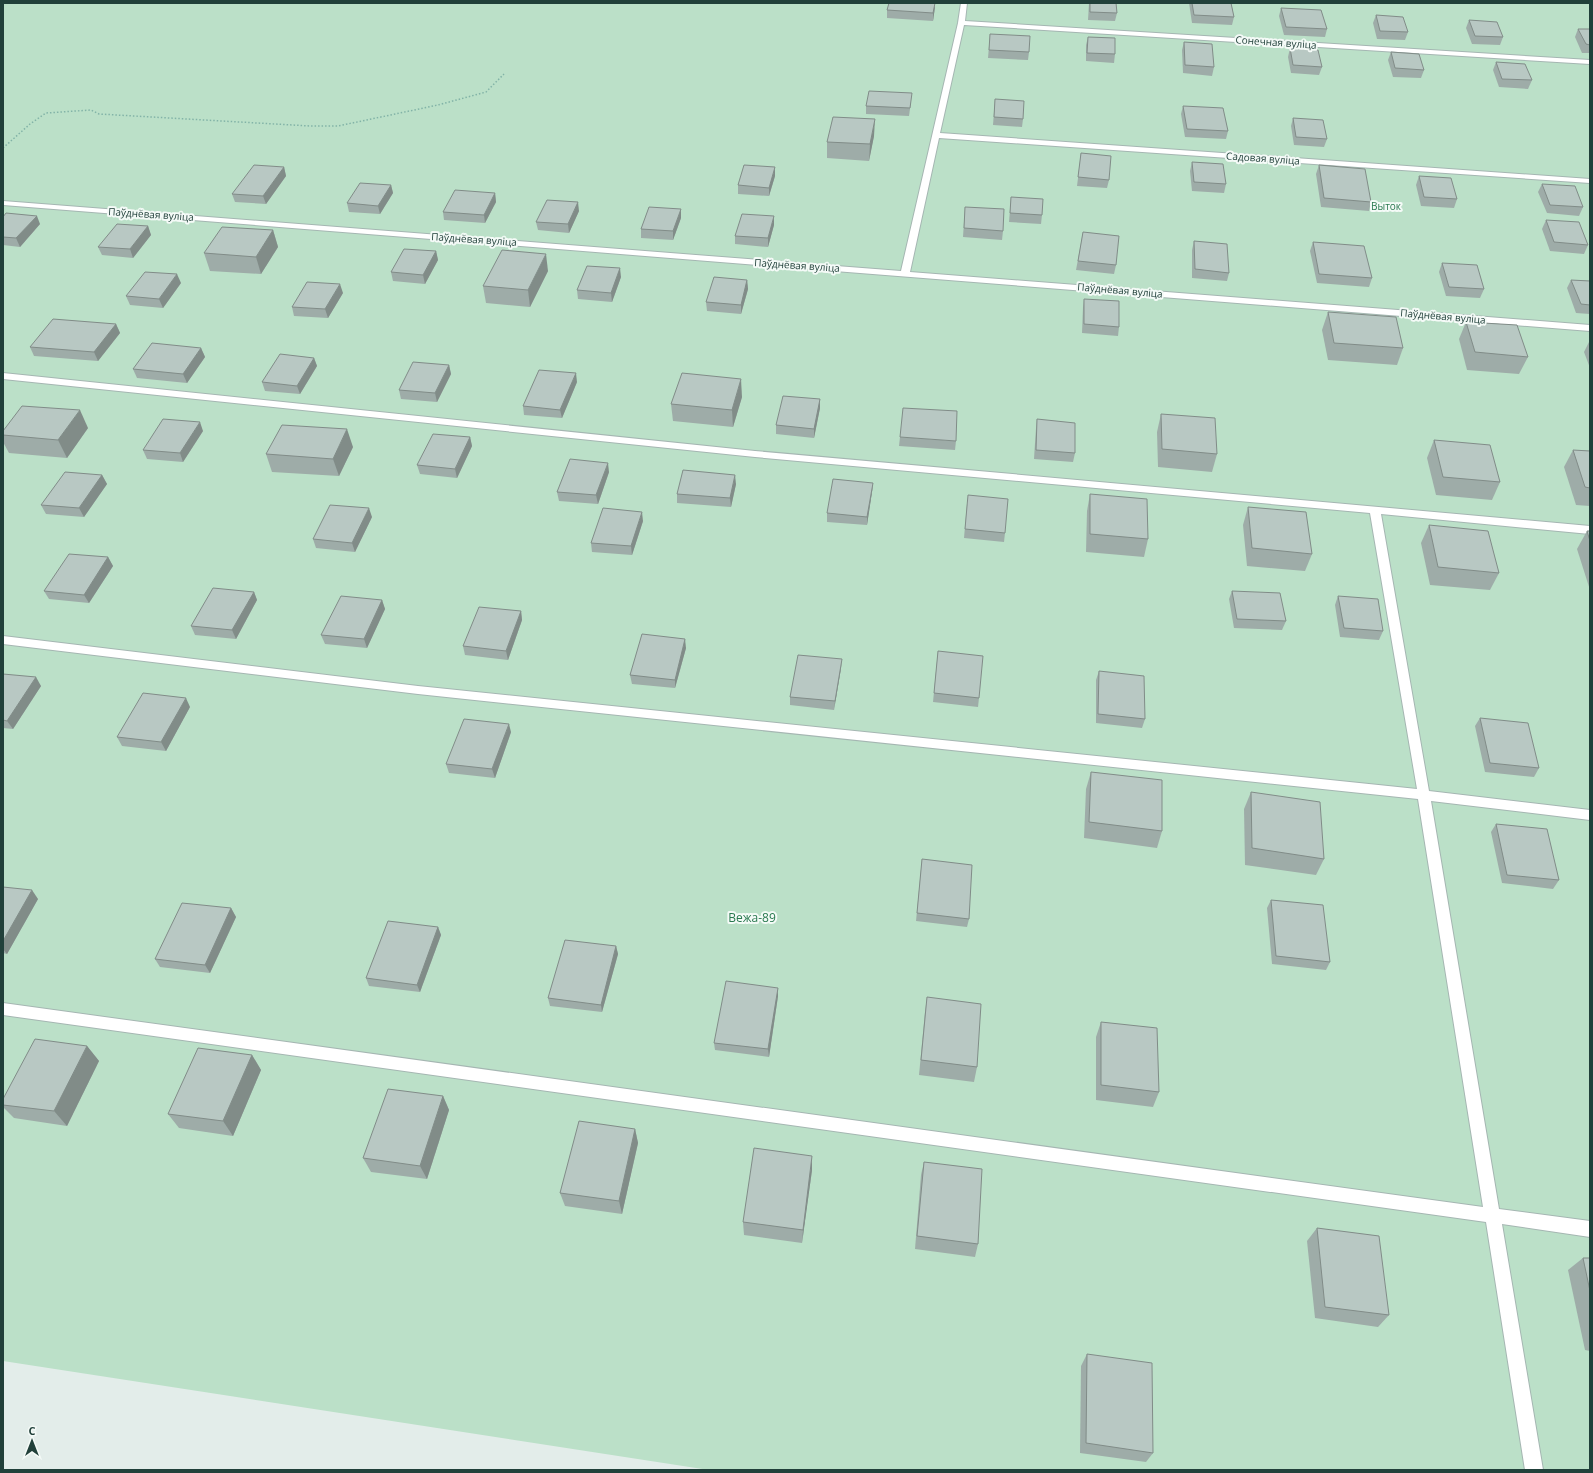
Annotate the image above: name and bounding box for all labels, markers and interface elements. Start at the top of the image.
street label: Сонечная вуліца [1235,32,1317,52]
street label: Садовая вуліца [1226,148,1300,168]
park label: Выток [1371,199,1402,213]
street label: Паўднёвая вуліца [108,204,194,224]
street label: Паўднёвая вуліца [431,229,517,249]
street label: Паўднёвая вуліца [754,255,840,275]
street label: Паўднёвая вуліца [1077,279,1163,301]
street label: Паўднёвая вуліца [1400,305,1486,327]
park label: Вежа-89 [728,909,776,926]
north arrow [12,1421,52,1461]
text: С [28,1423,36,1438]

